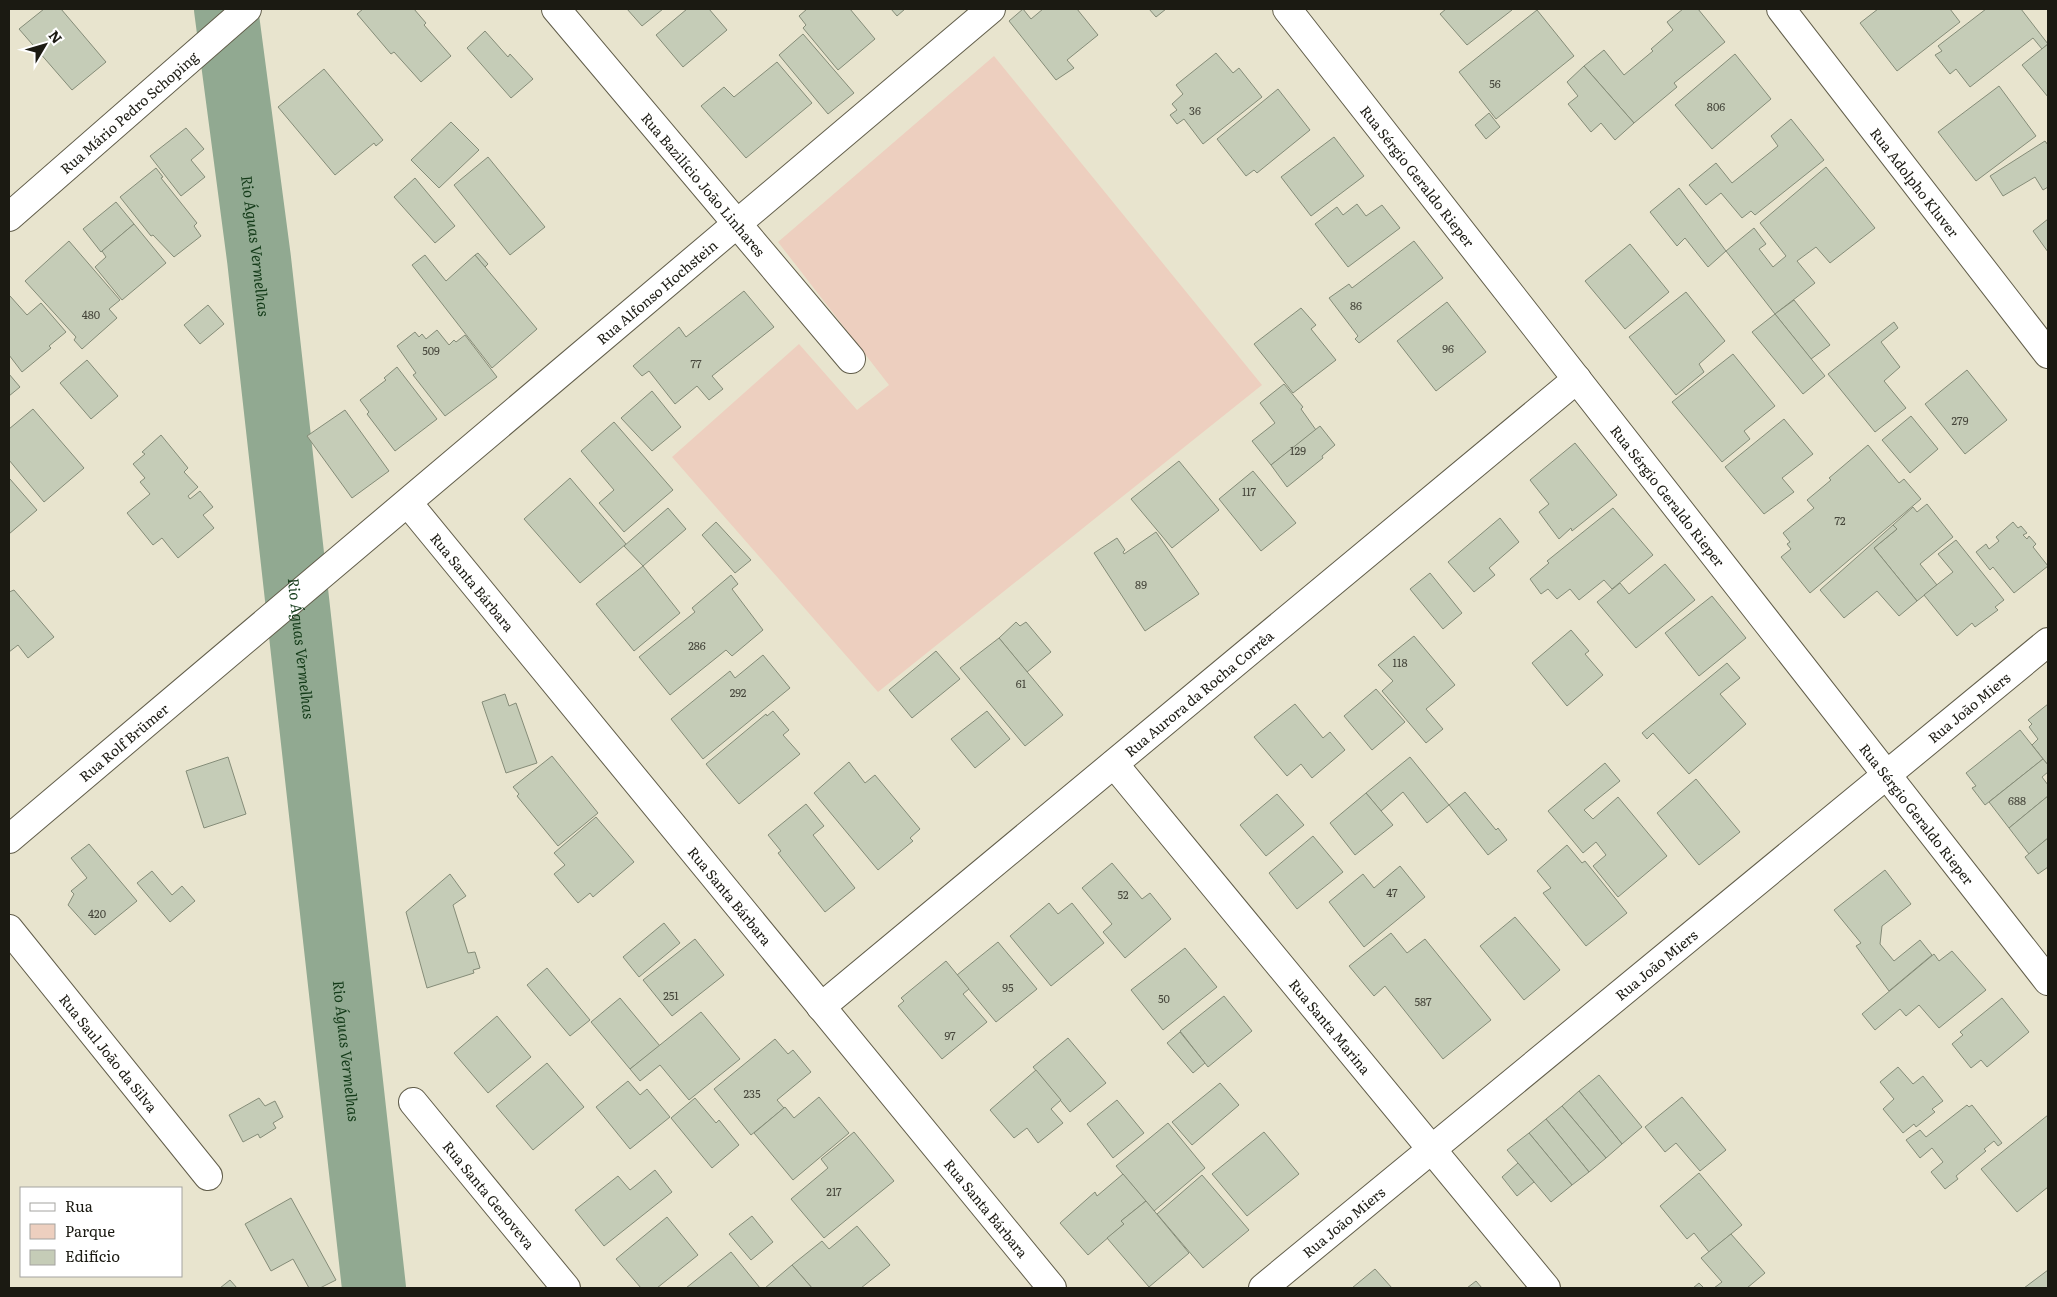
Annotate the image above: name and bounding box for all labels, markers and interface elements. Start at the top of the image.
north arrow [20,20,70,70]
text: N [45,26,68,47]
street label: Rua Mário Pedro Schoping [56,46,202,178]
house number: 56 [1489,75,1501,91]
house number: 806 [1707,98,1725,114]
street label: Rua Sérgio Geraldo Rieper [1356,101,1480,251]
house number: 36 [1189,102,1201,118]
street label: Rua Bazilício João Linhares [637,108,770,260]
street label: Rua Adolpho Kluver [1866,123,1964,242]
water label: Rio Águas Vermelhas [237,174,277,318]
street label: Rua Alfonso Hochstein [592,235,721,348]
house number: 86 [1350,297,1362,313]
house number: 480 [82,306,100,322]
house number: 96 [1442,340,1454,356]
house number: 509 [422,342,440,358]
house number: 77 [690,355,702,371]
house number: 279 [1952,412,1969,428]
street label: Rua Sérgio Geraldo Rieper [1606,421,1730,571]
house number: 129 [1290,442,1306,458]
house number: 117 [1242,483,1257,499]
house number: 72 [1834,512,1846,528]
street label: Rua Santa Bárbara [426,528,519,636]
water label: Rio Águas Vermelhas [283,576,322,720]
house number: 89 [1135,576,1147,592]
street label: Rua Aurora da Rocha Corrêa [1120,625,1278,761]
house number: 286 [688,637,706,653]
house number: 118 [1392,654,1408,670]
street label: Rua João Miers [1923,667,2014,747]
house number: 61 [1016,675,1027,691]
house number: 292 [730,684,747,700]
street label: Rua Rolf Brümer [75,698,173,786]
street label: Rua Sérgio Geraldo Rieper [1855,739,1979,889]
house number: 688 [2008,792,2026,808]
street label: Rua Santa Bárbara [684,842,777,950]
house number: 47 [1386,884,1398,900]
house number: 52 [1117,886,1129,902]
house number: 420 [88,905,106,921]
street label: Rua João Miers [1611,925,1702,1005]
street label: Rua Santa Marina [1285,974,1376,1079]
water label: Rio Águas Vermelhas [328,979,367,1123]
house number: 95 [1002,979,1014,995]
house number: 251 [663,987,679,1003]
street label: Rua Saul João da Silva [55,990,163,1116]
house number: 50 [1158,990,1170,1006]
house number: 587 [1414,993,1432,1009]
house number: 97 [944,1027,956,1043]
house number: 235 [743,1085,761,1101]
street label: Rua Santa Genoveva [439,1136,540,1253]
street label: Rua Santa Bárbara [940,1154,1033,1262]
street label: Rua João Miers [1298,1182,1389,1262]
house number: 217 [826,1183,842,1199]
legend [20,1187,182,1277]
text: Rua [65,1194,94,1217]
text: Parque [65,1219,115,1242]
text: Edifício [65,1244,120,1267]

